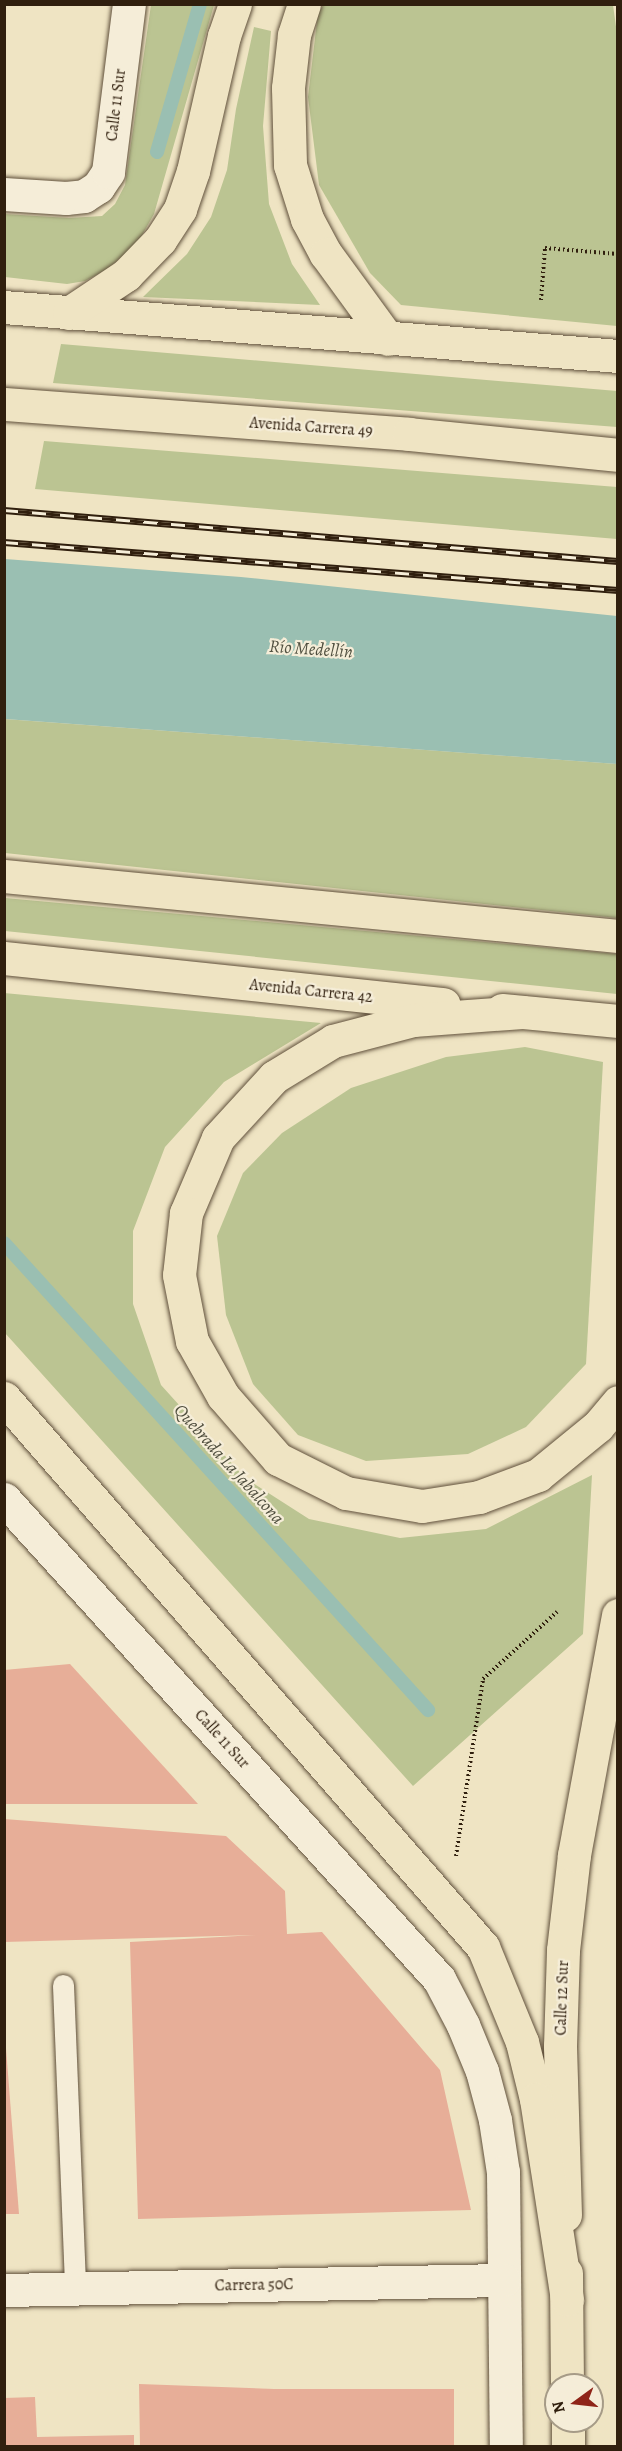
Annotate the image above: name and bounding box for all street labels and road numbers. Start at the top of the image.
street label: Calle 11 Sur [102,68,130,142]
street label: Avenida Carrera 49 [249,413,373,441]
street label: Avenida Carrera 42 [248,975,374,1007]
street label: Calle 11 Sur [190,1705,254,1773]
street label: Calle 12 Sur [551,1960,573,2036]
street label: Carrera 50C [214,2275,294,2295]

